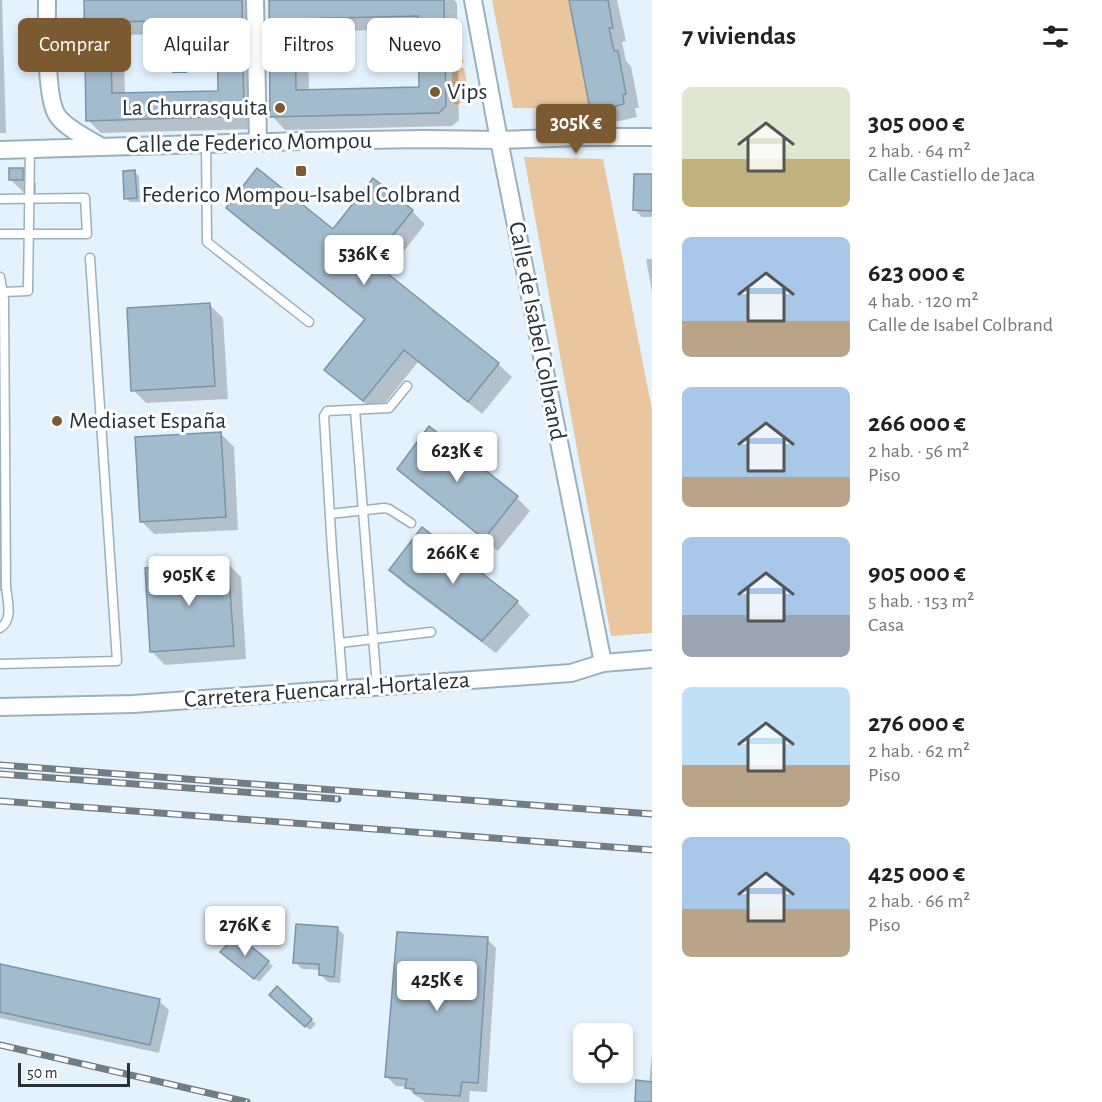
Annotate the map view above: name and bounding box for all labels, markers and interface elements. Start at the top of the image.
chip: Comprar [18,18,131,72]
chip: Alquilar [143,18,250,72]
chip: Filtros [262,18,355,72]
chip: Nuevo [367,18,462,72]
icon: filters [1039,20,1072,53]
text: 7 viviendas [682,23,796,49]
place label: Vips [447,80,487,104]
marker: Vips [428,85,442,99]
place label: La Churrasquita [122,96,268,120]
marker: La Churrasquita [273,101,287,115]
pin: 305K € [527,104,625,155]
text: 305 000 € [868,110,965,136]
icon: home [730,111,802,183]
text: 305K € [550,113,602,133]
street label: Calle de Federico Mompou [126,129,372,157]
text: 2 hab. · 64 m² [868,141,970,161]
marker: Federico Mompou-Isabel Colbrand [294,164,308,178]
text: Calle Castiello de Jaca [868,165,1035,185]
place label: Federico Mompou-Isabel Colbrand [142,183,460,207]
street label: Calle de Isabel Colbrand [504,220,570,442]
pin: 536K € [315,235,413,286]
text: 536K € [339,244,389,264]
text: 623 000 € [868,260,965,286]
icon: home [730,261,802,333]
text: 4 hab. · 120 m² [868,291,978,311]
text: Calle de Isabel Colbrand [868,315,1053,335]
place label: Mediaset España [69,409,226,433]
text: 266 000 € [868,410,966,436]
icon: home [730,411,802,483]
marker: Mediaset España [50,414,64,428]
pin: 623K € [408,432,506,483]
text: 623K € [431,441,483,461]
text: 2 hab. · 56 m² [868,441,969,461]
text: Piso [868,465,900,485]
pin: 266K € [404,534,502,585]
text: 266K € [427,543,479,563]
pin: 905K € [140,556,238,607]
text: 905 000 € [868,560,966,586]
icon: home [730,561,802,633]
text: 905K € [163,565,215,585]
text: 5 hab. · 153 m² [868,591,974,611]
text: Casa [868,615,904,635]
street label: Carretera Fuencarral-Hortaleza [183,668,471,712]
text: 276 000 € [868,710,965,736]
icon: home [730,711,802,783]
text: 2 hab. · 62 m² [868,741,970,761]
text: Piso [868,765,900,785]
text: 425 000 € [868,860,965,886]
icon: home [730,861,802,933]
text: 2 hab. · 66 m² [868,891,970,911]
pin: 276K € [196,906,294,957]
text: 276K € [219,915,271,935]
text: Piso [868,915,900,935]
pin: 425K € [388,961,486,1012]
text: 425K € [411,970,463,990]
map controls [573,1023,633,1083]
button: locate [573,1023,633,1083]
scale bar [18,1060,130,1088]
text: 50 m [27,1065,58,1081]

